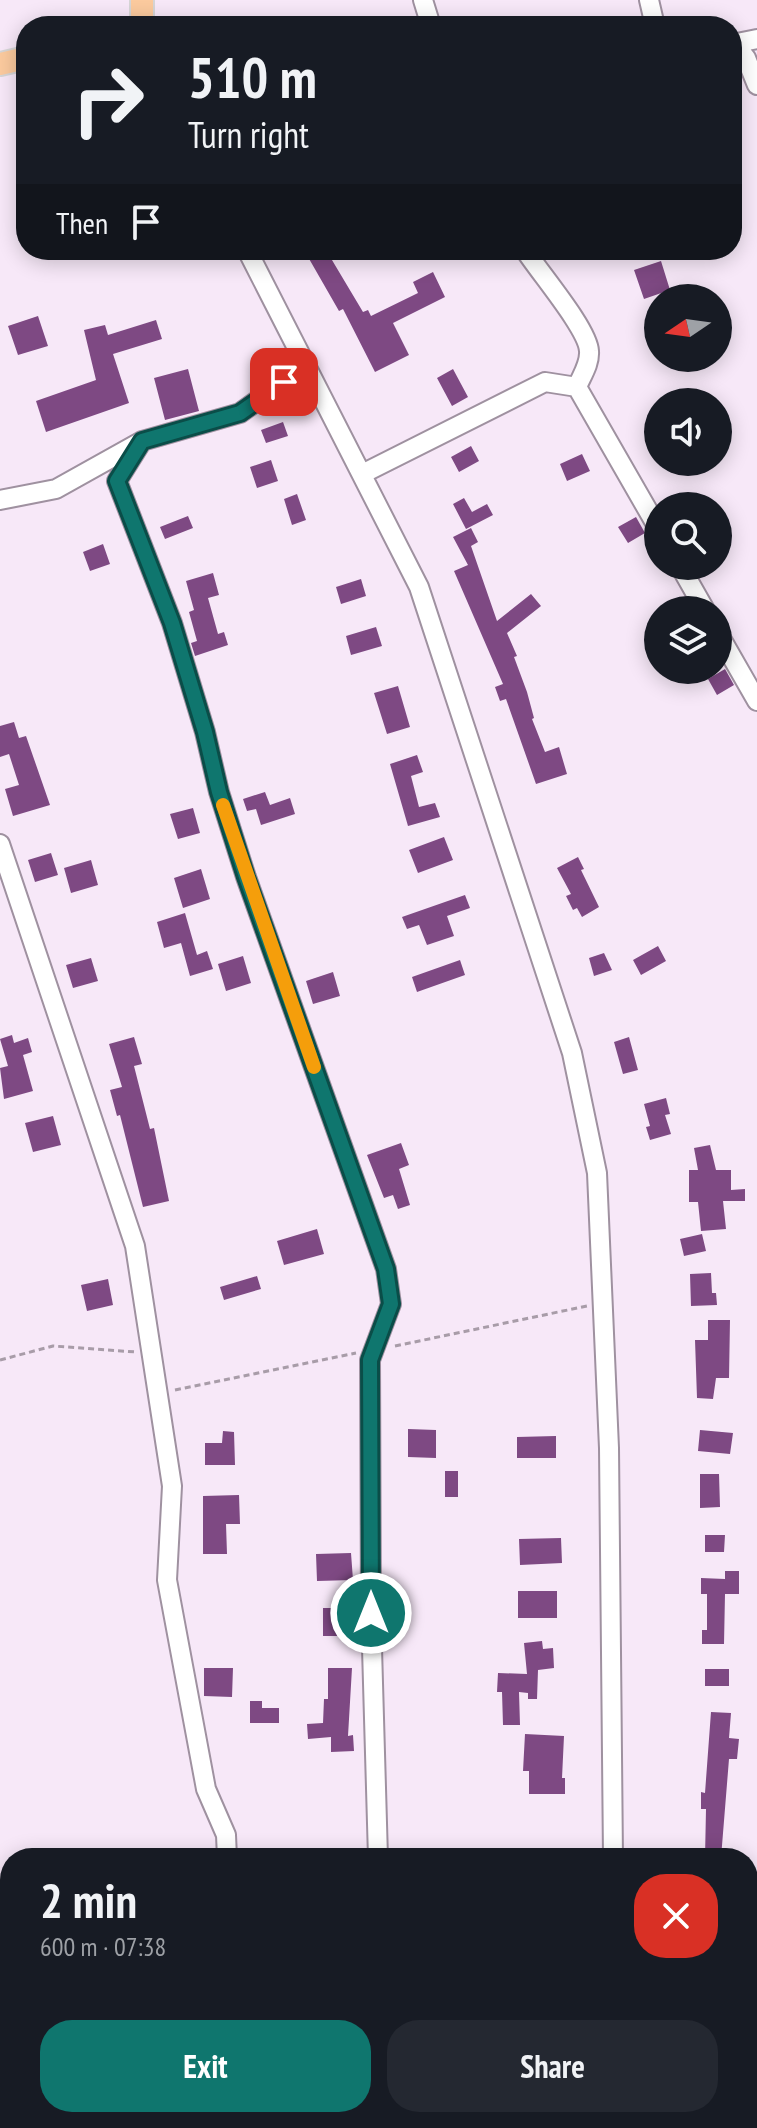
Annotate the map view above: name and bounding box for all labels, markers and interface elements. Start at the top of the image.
text: 510 m [188,41,317,113]
icon: right [56,48,160,152]
text: Turn right [188,111,309,158]
icon: arrive [124,200,168,244]
text: Then [56,203,108,242]
north arrow [644,284,732,372]
map controls [644,284,732,684]
pin [250,348,318,416]
icon: arrive [262,360,306,404]
button: sound [644,388,732,476]
button: search [644,492,732,580]
button: layers [644,596,732,684]
position arrow [329,1571,413,1655]
text: 2 min [40,1869,137,1931]
button: close [634,1874,718,1958]
text: 600 m · 07:38 [40,1930,166,1963]
button: Exit [40,2020,371,2112]
button: Share [387,2020,718,2112]

